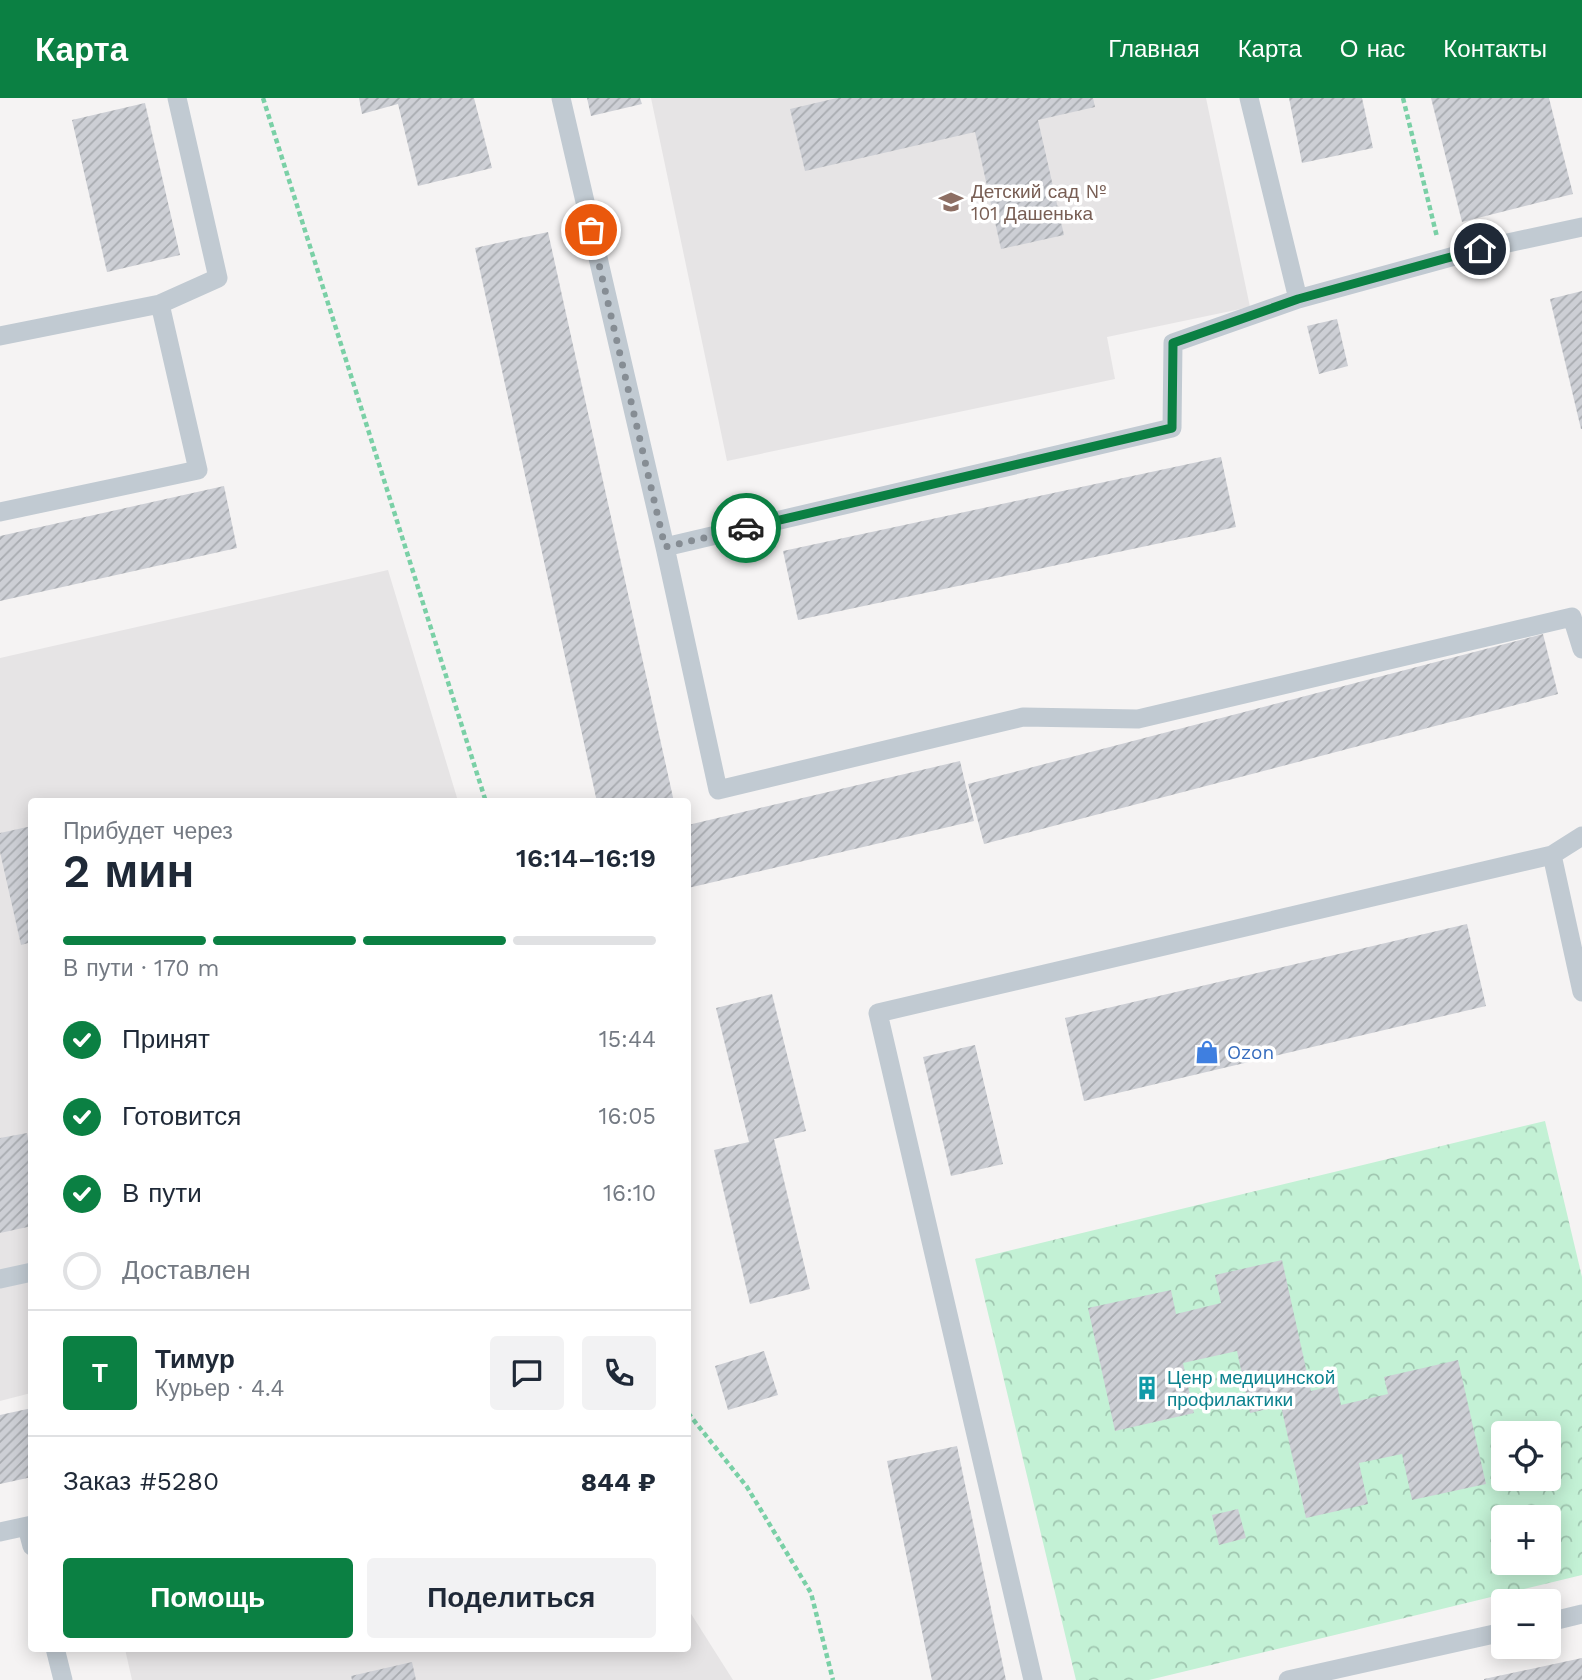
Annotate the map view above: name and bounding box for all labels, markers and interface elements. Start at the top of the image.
text: Карта [35,30,128,69]
text: Главная [1108,35,1200,63]
text: Карта [1238,35,1302,63]
text: О нас [1340,35,1405,63]
text: Контакты [1443,35,1547,63]
place label: Детский сад № 101 Дашенька [971,180,1106,225]
school or university icon: Детский сад № 101 Дашенька [937,188,965,216]
pin [561,200,621,260]
icon: bag [572,211,610,249]
pin [1450,219,1510,279]
icon: home [1461,230,1499,268]
courier [711,493,781,563]
icon: car [727,509,765,547]
text: Прибудет через [63,818,233,845]
text: 16:14–16:19 [516,843,656,873]
text: 2 мин [63,844,194,898]
text: В пути · 170 m [63,955,219,982]
icon: check [63,1021,101,1059]
text: Принят [122,1024,210,1054]
text: 15:44 [599,1026,656,1053]
shop icon: Ozon [1193,1038,1221,1066]
place label: Ozon [1227,1041,1274,1064]
icon: check [63,1098,101,1136]
text: Готовится [122,1101,241,1131]
text: 16:05 [599,1103,656,1130]
icon: check [63,1175,101,1213]
text: В пути [122,1178,202,1208]
text: 16:10 [603,1180,656,1207]
text: Доставлен [122,1255,251,1285]
button: chat [490,1336,564,1410]
button: phone [582,1336,656,1410]
text: Тимур [155,1344,235,1374]
text: Т [92,1358,108,1388]
place label: Ценр медицинской профилактики [1167,1366,1335,1411]
building icon: Ценр медицинской профилактики [1133,1374,1161,1402]
text: Курьер · 4.4 [155,1375,285,1402]
map controls [1491,1421,1561,1659]
button: locate [1491,1421,1561,1491]
text: Заказ #5280 [63,1466,219,1496]
text: 844 ₽ [581,1467,656,1497]
button: + [1491,1505,1561,1575]
button: Помощь [63,1558,353,1638]
button: Поделиться [367,1558,656,1638]
button: − [1491,1589,1561,1659]

